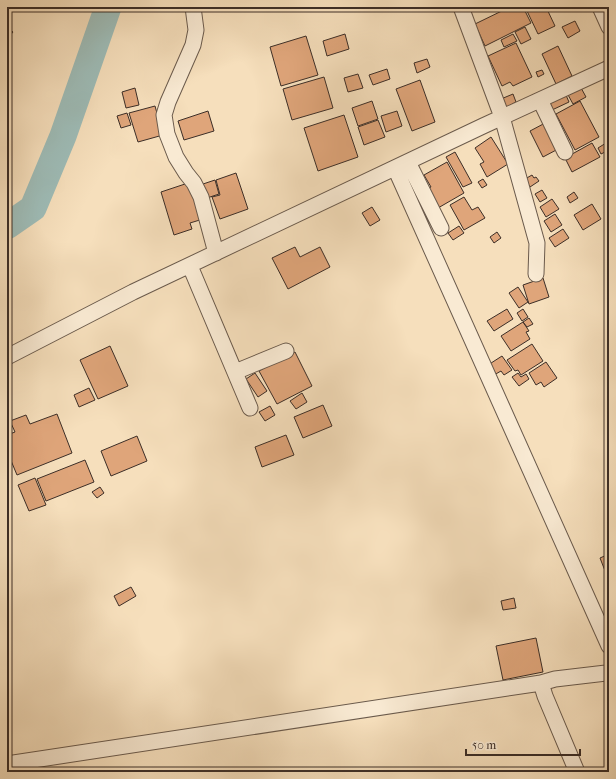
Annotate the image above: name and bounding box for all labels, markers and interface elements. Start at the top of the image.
scale bar [466,731,580,757]
text: 50 m [472,738,496,752]

